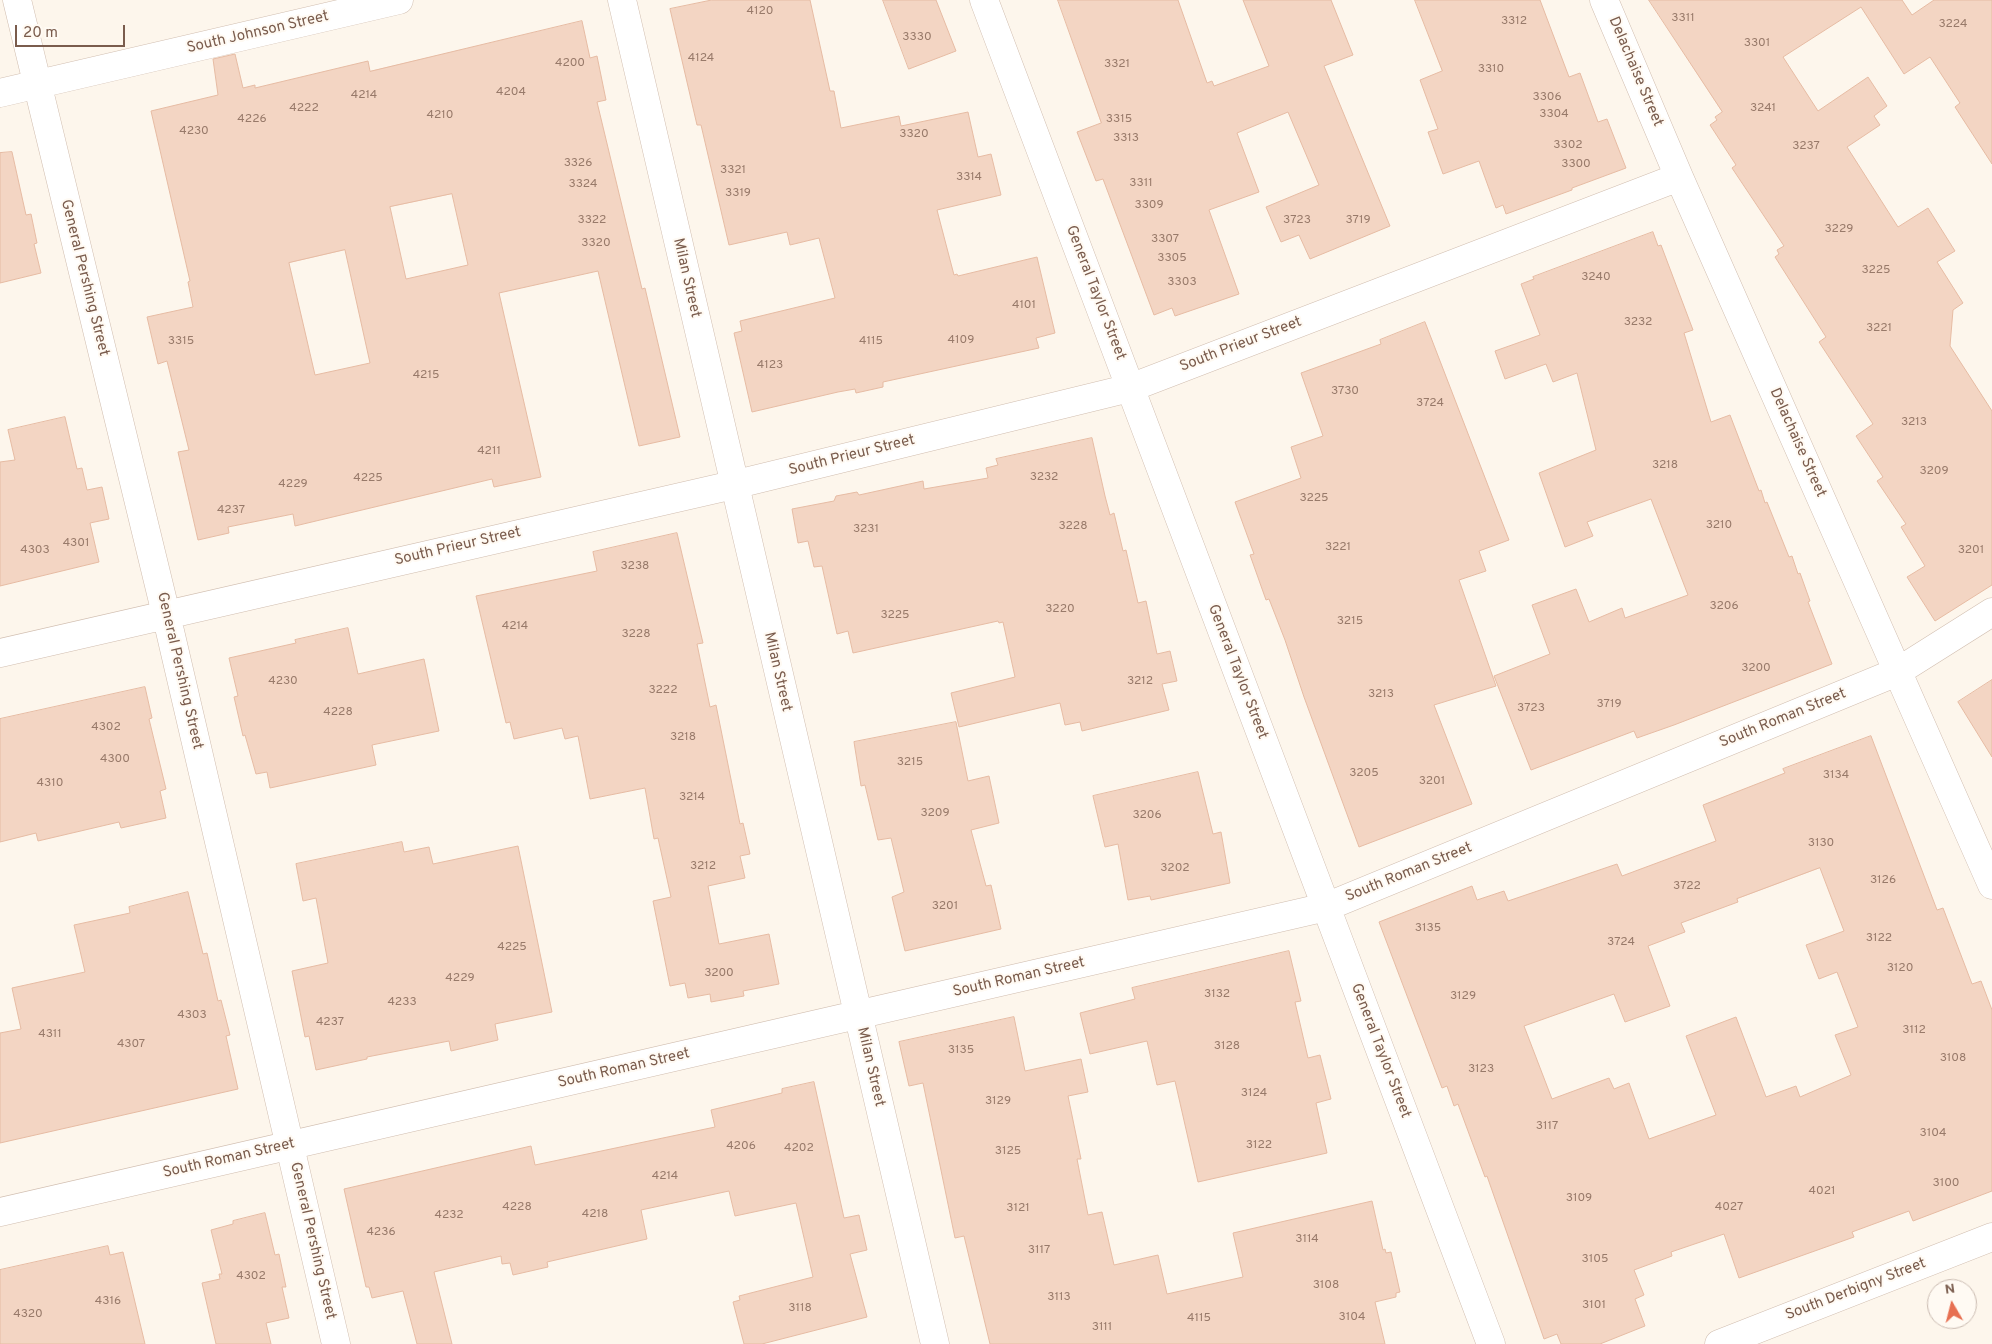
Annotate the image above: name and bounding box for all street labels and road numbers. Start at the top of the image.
street label: South Johnson Street [185,8,331,58]
street label: Delachaise Street [1604,14,1666,130]
street label: General Pershing Street [56,198,112,358]
street label: General Taylor Street [1061,223,1129,363]
street label: Milan Street [668,236,704,320]
street label: South Prieur Street [1177,313,1305,377]
street label: Delachaise Street [1765,386,1829,500]
street label: South Prieur Street [787,432,917,480]
street label: South Prieur Street [393,524,523,570]
street label: General Pershing Street [152,591,206,751]
street label: General Taylor Street [1203,602,1271,742]
street label: Milan Street [759,630,795,714]
street label: South Roman Street [1717,685,1849,753]
street label: South Roman Street [1343,839,1475,907]
street label: South Roman Street [951,954,1087,1002]
street label: General Taylor Street [1346,981,1414,1121]
street label: Milan Street [852,1025,888,1109]
street label: South Roman Street [556,1045,692,1093]
street label: South Roman Street [161,1135,297,1183]
street label: General Pershing Street [285,1161,339,1321]
street label: South Derbigny Street [1783,1255,1929,1325]

